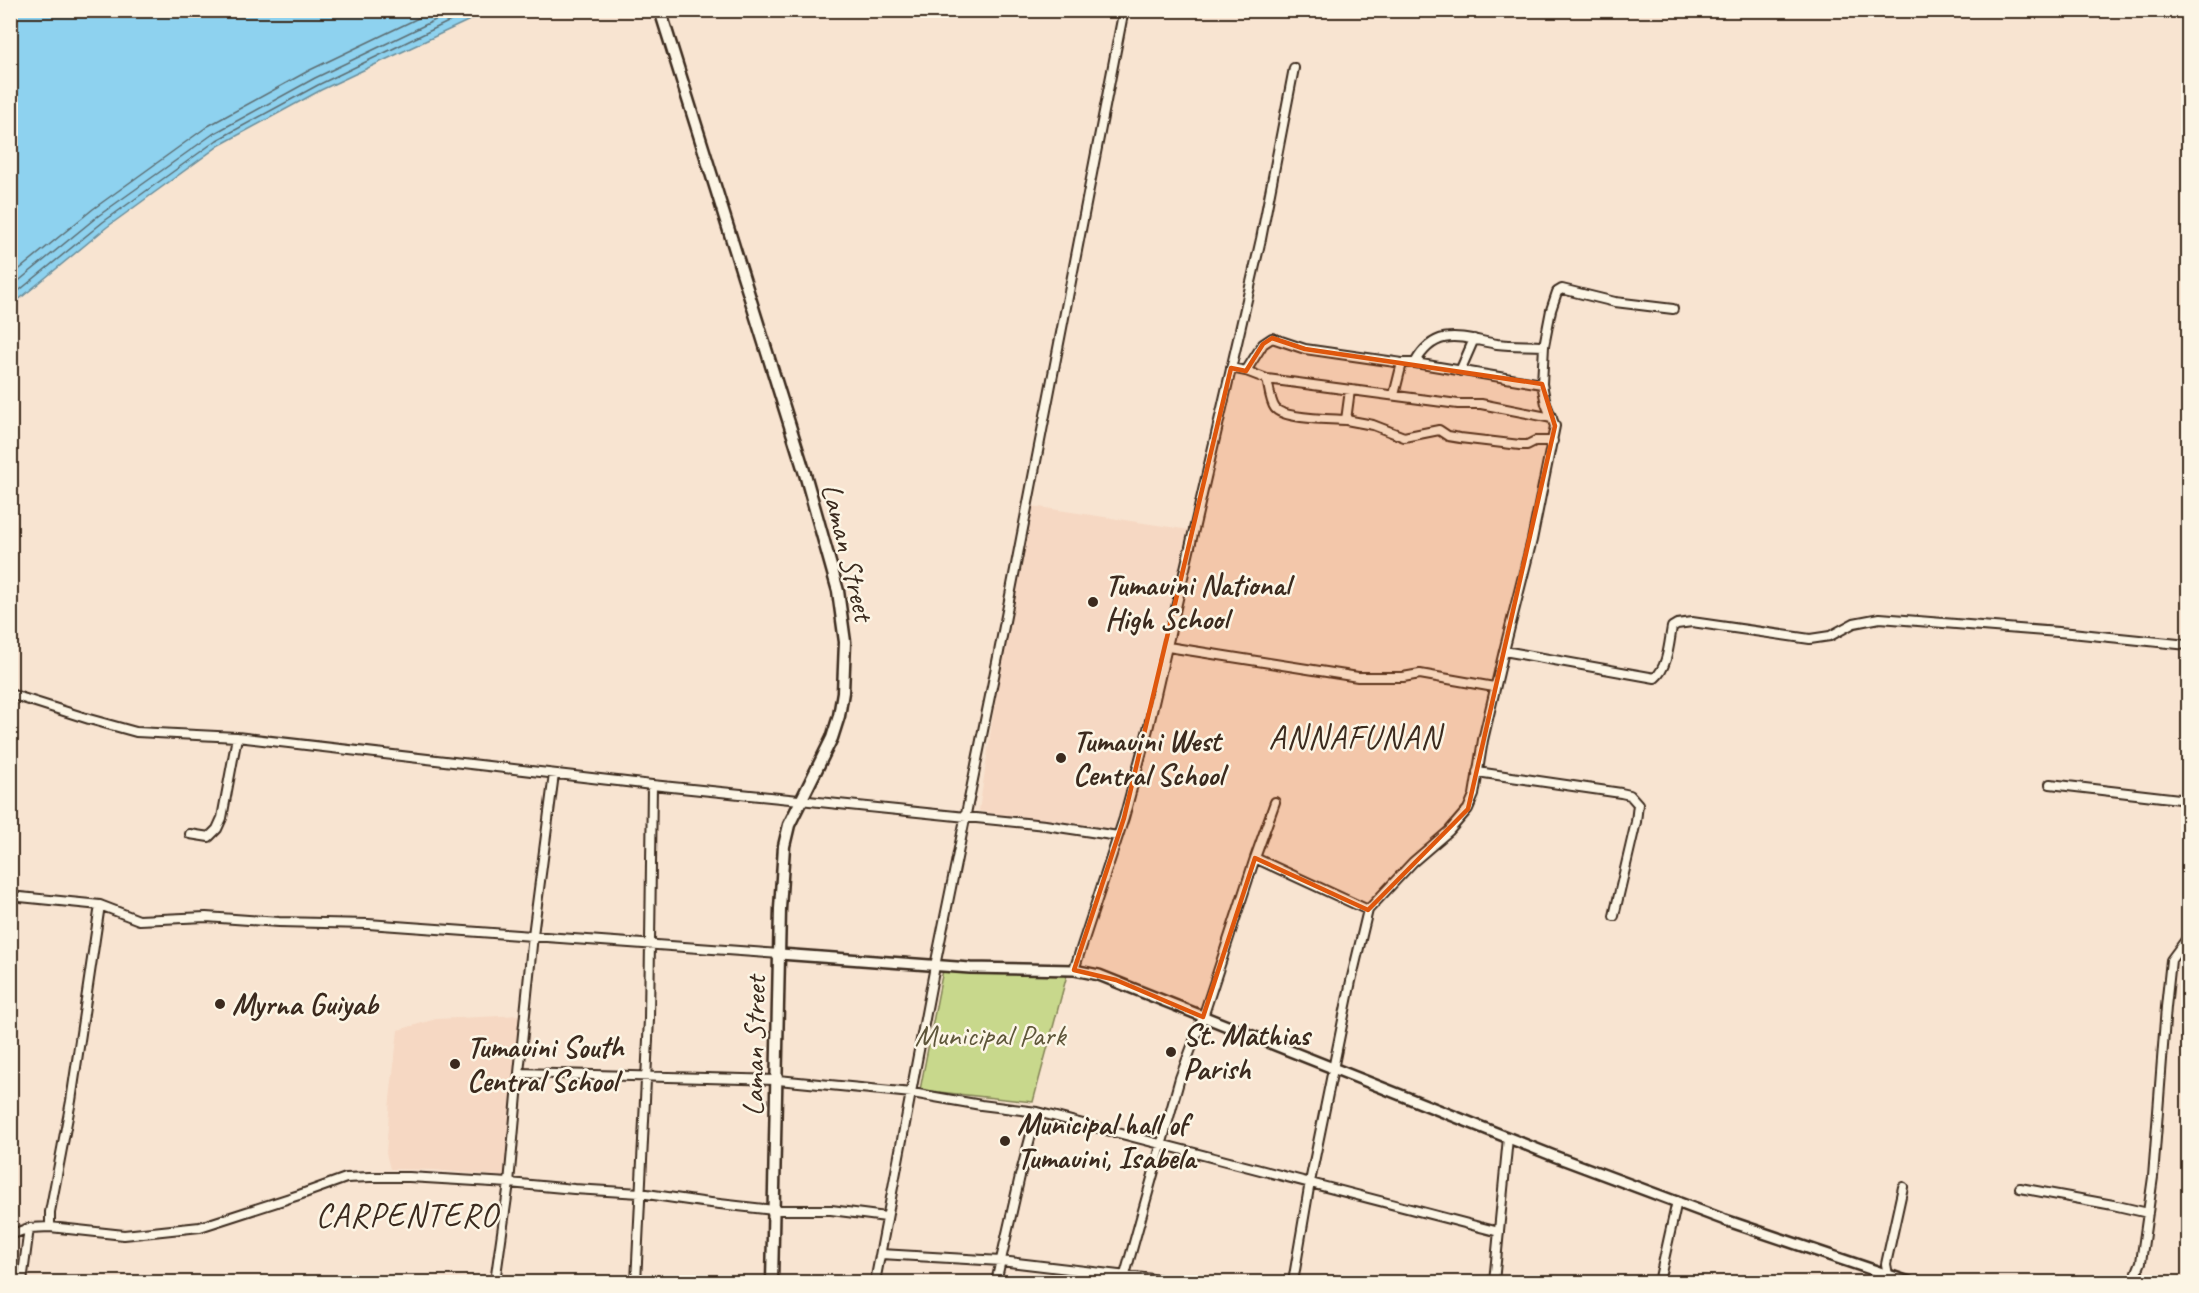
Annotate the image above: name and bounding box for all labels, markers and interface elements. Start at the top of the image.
street label: Laman Street [813,479,884,628]
place label: Tumauini National High School [1105,566,1296,638]
marker: Tumauini National High School [1086,595,1100,609]
district label: ANNAFUNAN [1268,716,1445,758]
place label: Tumauini West Central School [1073,722,1229,794]
marker: Tumauini West Central School [1054,751,1068,765]
street label: Laman Street [734,973,774,1116]
place label: Myrna Guiyab [232,985,380,1023]
marker: Myrna Guiyab [213,997,227,1011]
park label: Municipal Park [915,1016,1067,1054]
place label: St. Mathias Parish [1183,1016,1313,1088]
place label: Tumauini South Central School [467,1028,625,1100]
marker: St. Mathias Parish [1164,1045,1178,1059]
marker: Tumauini South Central School [448,1057,462,1071]
place label: Municipal hall of Tumauini, Isabela [1017,1105,1198,1177]
marker: Municipal hall of Tumauini, Isabela [998,1134,1012,1148]
district label: CARPENTERO [316,1194,500,1236]

